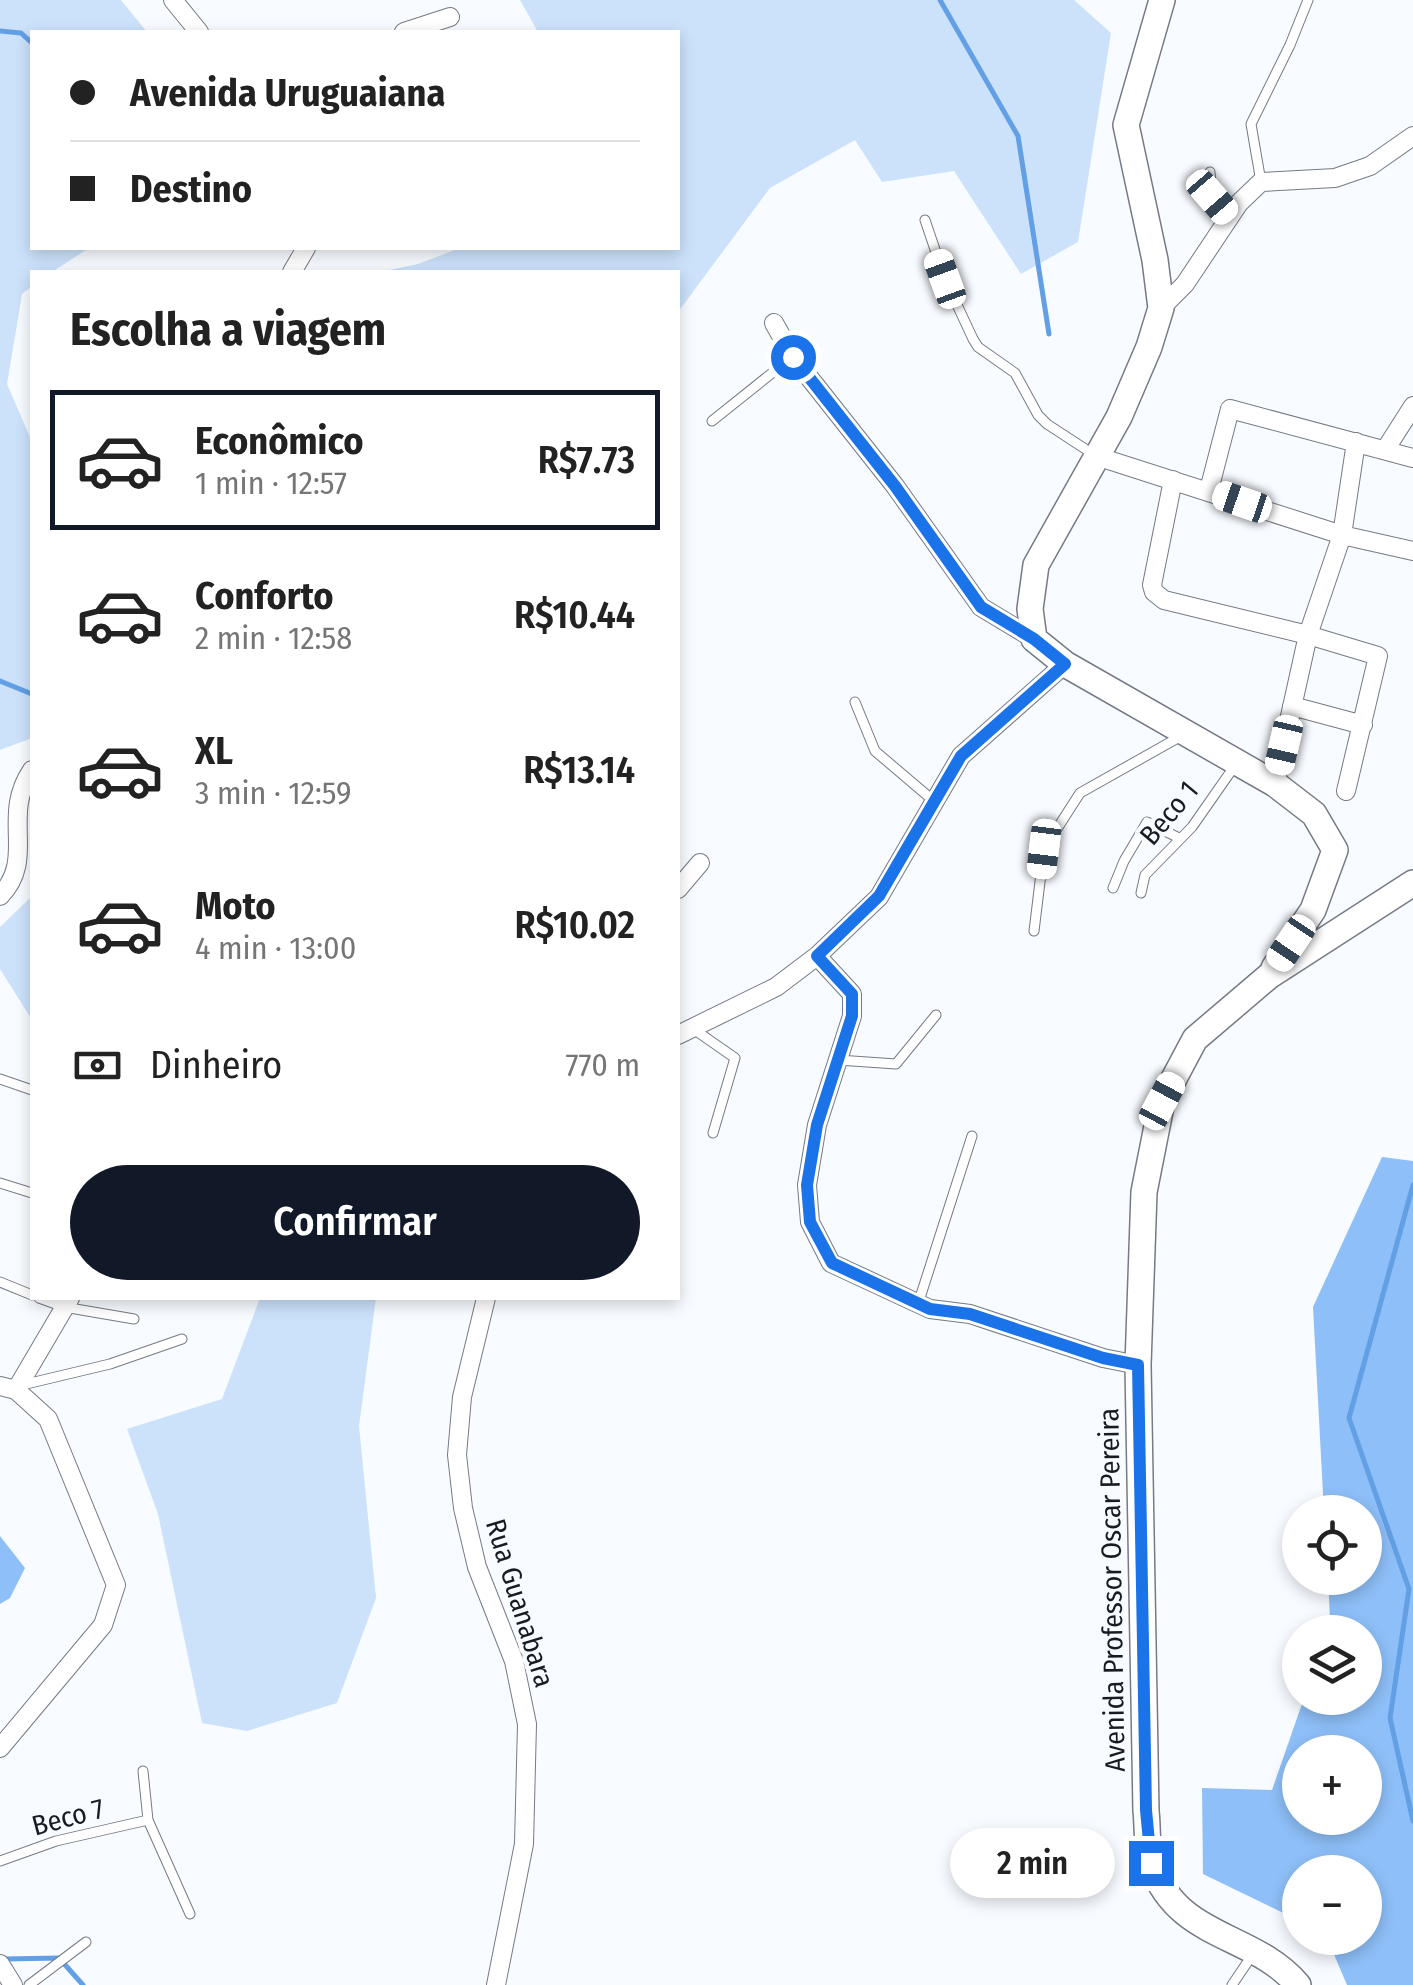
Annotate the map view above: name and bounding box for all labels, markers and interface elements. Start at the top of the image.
text: Avenida Uruguaiana [130,70,445,116]
car [1181,165,1243,229]
text: Destino [130,166,252,212]
car [921,246,969,312]
text: Escolha a viagem [70,303,386,357]
route start [771,335,816,380]
icon: car [75,415,165,505]
text: Econômico [195,418,364,464]
text: R$7.73 [538,437,635,483]
text: 1 min · 12:57 [195,464,347,502]
car [1209,478,1275,526]
icon: car [75,570,165,660]
text: Conforto [195,573,334,619]
text: R$10.44 [514,592,635,638]
text: 2 min · 12:58 [195,619,352,657]
car [1263,712,1305,778]
icon: car [75,725,165,815]
text: XL [195,728,233,774]
text: R$13.14 [523,747,635,793]
text: 3 min · 12:59 [195,774,352,812]
street label: Beco 1 [1133,774,1205,852]
car [1025,817,1063,881]
icon: car [75,880,165,970]
text: Moto [195,883,276,929]
text: R$10.02 [515,902,635,948]
car [1262,910,1320,976]
text: 4 min · 13:00 [195,929,356,967]
icon: cash [70,1038,125,1093]
text: Dinheiro [150,1042,282,1088]
text: 770 m [566,1046,640,1084]
car [1135,1067,1189,1135]
button: Confirmar [70,1165,640,1280]
street label: Avenida Professor Oscar Pereira [1092,1408,1132,1772]
map controls [1282,1495,1382,1955]
button: locate [1282,1495,1382,1595]
street label: Rua Guanabara [479,1515,561,1691]
button: layers [1282,1615,1382,1715]
button: + [1282,1735,1382,1835]
street label: Beco 7 [28,1792,108,1842]
callout: 2 min [951,1828,1116,1898]
route end [1129,1841,1174,1886]
text: 2 min [997,1844,1068,1882]
button: − [1282,1855,1382,1955]

